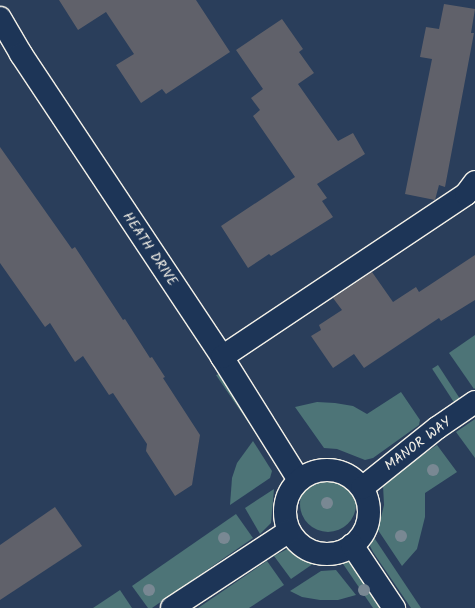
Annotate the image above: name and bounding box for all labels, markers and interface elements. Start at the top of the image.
street label: HEATH DRIVE [119,209,181,289]
street label: MANOR WAY [381,414,455,474]

